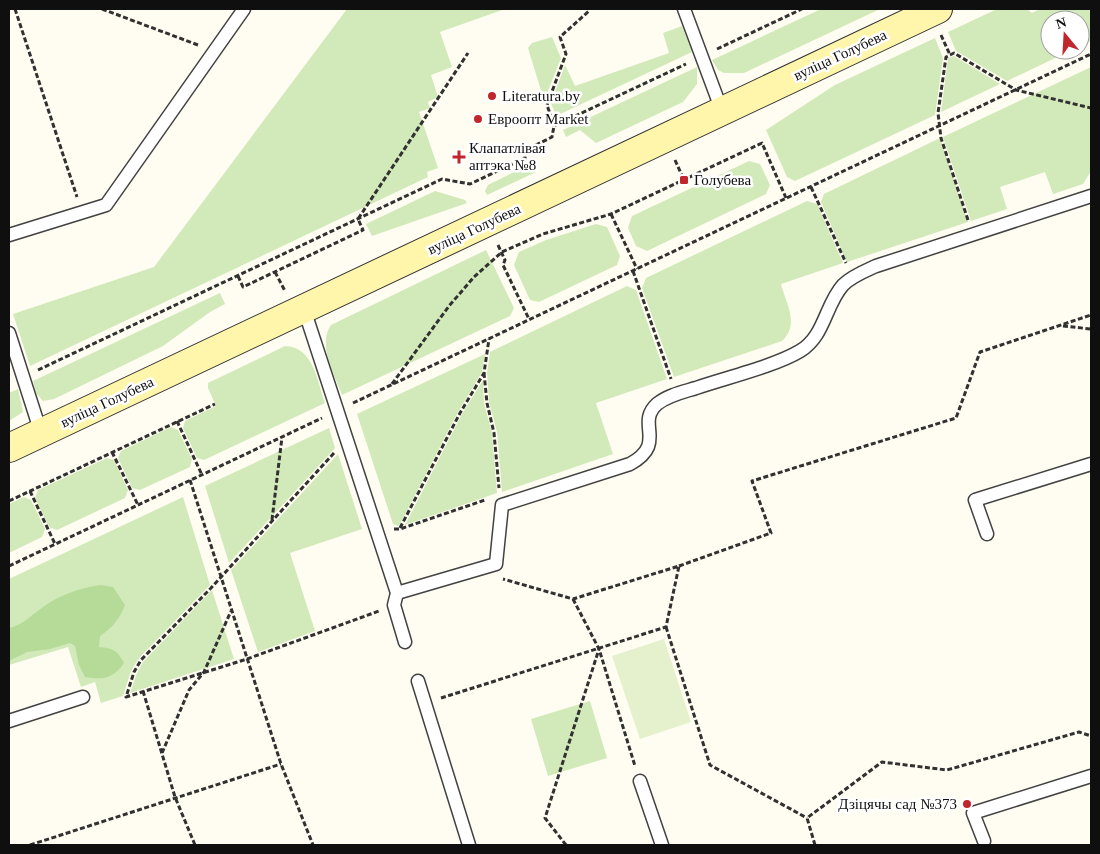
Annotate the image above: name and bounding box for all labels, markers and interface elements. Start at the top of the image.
north arrow [1040,10,1090,60]
text: N [1054,14,1068,32]
street label: вуліца Голубева [791,26,889,84]
place label: Literatura.by [502,88,580,104]
marker: Literatura.by [486,90,498,102]
place label: Евроопт Market [488,111,589,127]
marker: Евроопт Market [472,113,484,125]
place label: Клапатлівая аптэка №8 [469,140,546,173]
marker: Клапатлівая аптэка №8 [453,151,465,163]
place label: Голубева [694,172,751,188]
marker: Голубева [678,174,690,186]
street label: вуліца Голубева [425,200,523,258]
street label: вуліца Голубева [58,373,156,431]
place label: Дзіцячы сад №373 [838,796,957,812]
marker: Дзіцячы сад №373 [961,798,973,810]

